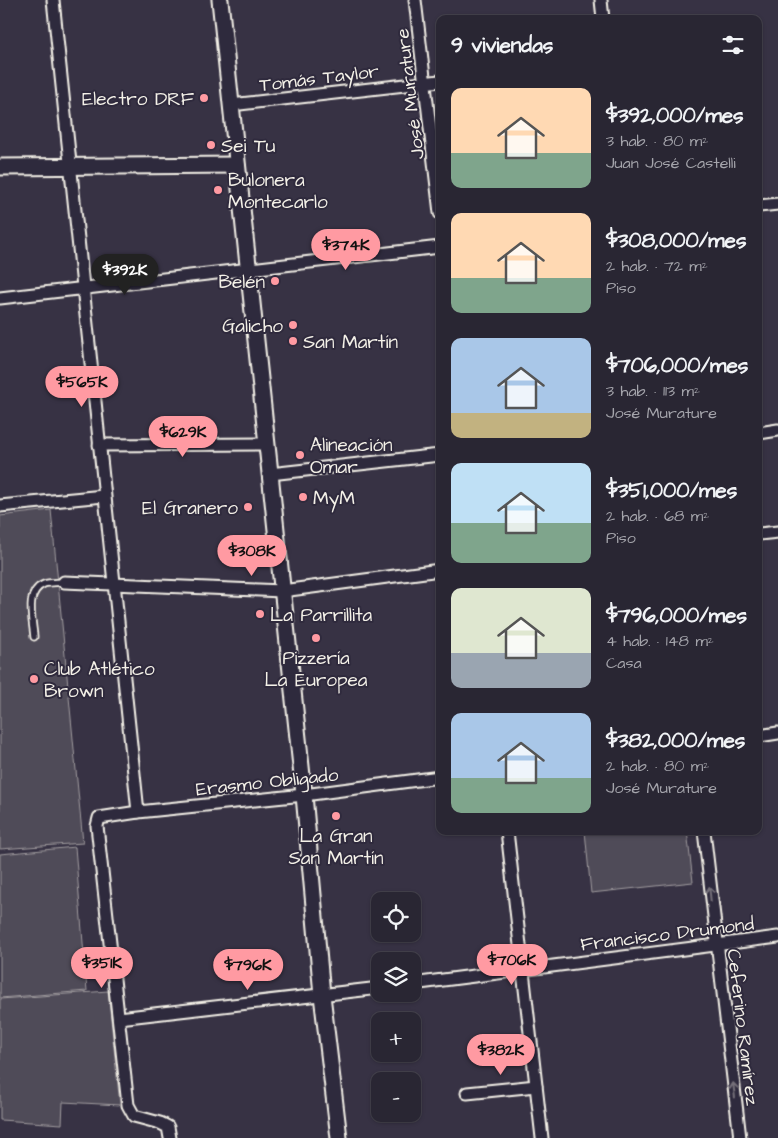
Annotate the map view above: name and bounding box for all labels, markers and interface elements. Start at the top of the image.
street label: José Murature [389,27,432,161]
text: 9 viviendas [451,31,553,60]
icon: filters [719,31,747,59]
street label: Tomás Taylor [258,58,381,100]
place label: Electro DRF [82,86,194,113]
marker: Electro DRF [198,92,210,104]
text: $392,000/mes [606,101,744,130]
icon: home [491,108,551,168]
text: 3 hab. · 80 m² [606,130,708,152]
place label: Sei Tu [221,133,276,160]
marker: Sei Tu [205,139,217,151]
text: Juan José Castelli [606,152,736,174]
place label: Bulonera Montecarlo [228,167,328,216]
marker: Bulonera Montecarlo [212,184,224,196]
text: $308,000/mes [606,226,747,255]
pin: $374K [311,228,381,271]
icon: home [491,233,551,293]
text: $374K [322,234,370,256]
pin: $392K [90,254,160,296]
text: 2 hab. · 72 m² [606,255,708,277]
text: $392K [103,259,148,281]
place label: Belén [218,269,265,296]
marker: Belén [269,275,281,287]
text: Piso [606,277,636,299]
place label: Galicho [222,313,283,340]
marker: Galicho [287,319,299,331]
place label: San Martín [303,329,398,356]
marker: San Martín [287,335,299,347]
text: $706,000/mes [606,351,748,380]
icon: home [491,358,551,418]
pin: $565K [47,366,117,408]
text: $565K [56,371,108,393]
text: 3 hab. · 113 m² [606,380,700,402]
text: José Murature [606,402,717,424]
pin: $629K [148,416,218,458]
text: $629K [160,421,206,443]
place label: Alineación Omar [310,432,393,481]
marker: Alineación Omar [294,449,306,461]
text: $351,000/mes [606,476,737,505]
icon: home [491,483,551,543]
place label: MyM [313,485,355,513]
marker: MyM [297,491,309,503]
place label: El Granero [142,495,238,522]
marker: El Granero [242,501,254,513]
text: 2 hab. · 68 m² [606,505,709,527]
text: Piso [606,527,636,549]
pin: $308K [217,534,287,577]
text: $308K [228,540,276,562]
text: $796,000/mes [606,601,747,630]
place label: La Parrillita [270,602,373,629]
marker: La Parrillita [254,608,266,620]
icon: home [491,608,551,668]
text: 4 hab. · 148 m² [606,630,714,652]
marker: Pizzería La Europea [310,632,322,644]
place label: Pizzería La Europea [264,645,368,694]
text: Casa [606,652,642,674]
place label: Club Atlético Brown [44,656,155,705]
marker: Club Atlético Brown [28,673,40,685]
text: $382,000/mes [606,726,745,755]
icon: home [491,733,551,793]
text: 2 hab. · 80 m² [606,755,709,777]
street label: Erasmo Obligado [195,762,340,804]
text: José Murature [606,777,717,799]
marker: La Gran San Martín [330,810,342,822]
place label: La Gran San Martín [289,823,383,872]
one-way arrow [705,886,715,902]
map controls [371,892,421,1122]
button: locate [371,892,421,942]
street label: Francisco Drumond [579,910,756,959]
pin: $706K [477,944,547,986]
pin: $351K [67,946,137,989]
street label: Ceferino Ramírez [720,947,766,1108]
pin: $796K [213,948,283,991]
text: $706K [488,949,536,971]
text: $351K [82,952,122,974]
button: layers [371,952,421,1002]
text: $796K [224,954,272,976]
button: + [371,1012,421,1062]
pin: $382K [466,1034,536,1076]
text: $382K [478,1039,524,1061]
button: − [371,1072,421,1122]
one-way arrow [729,1082,739,1098]

